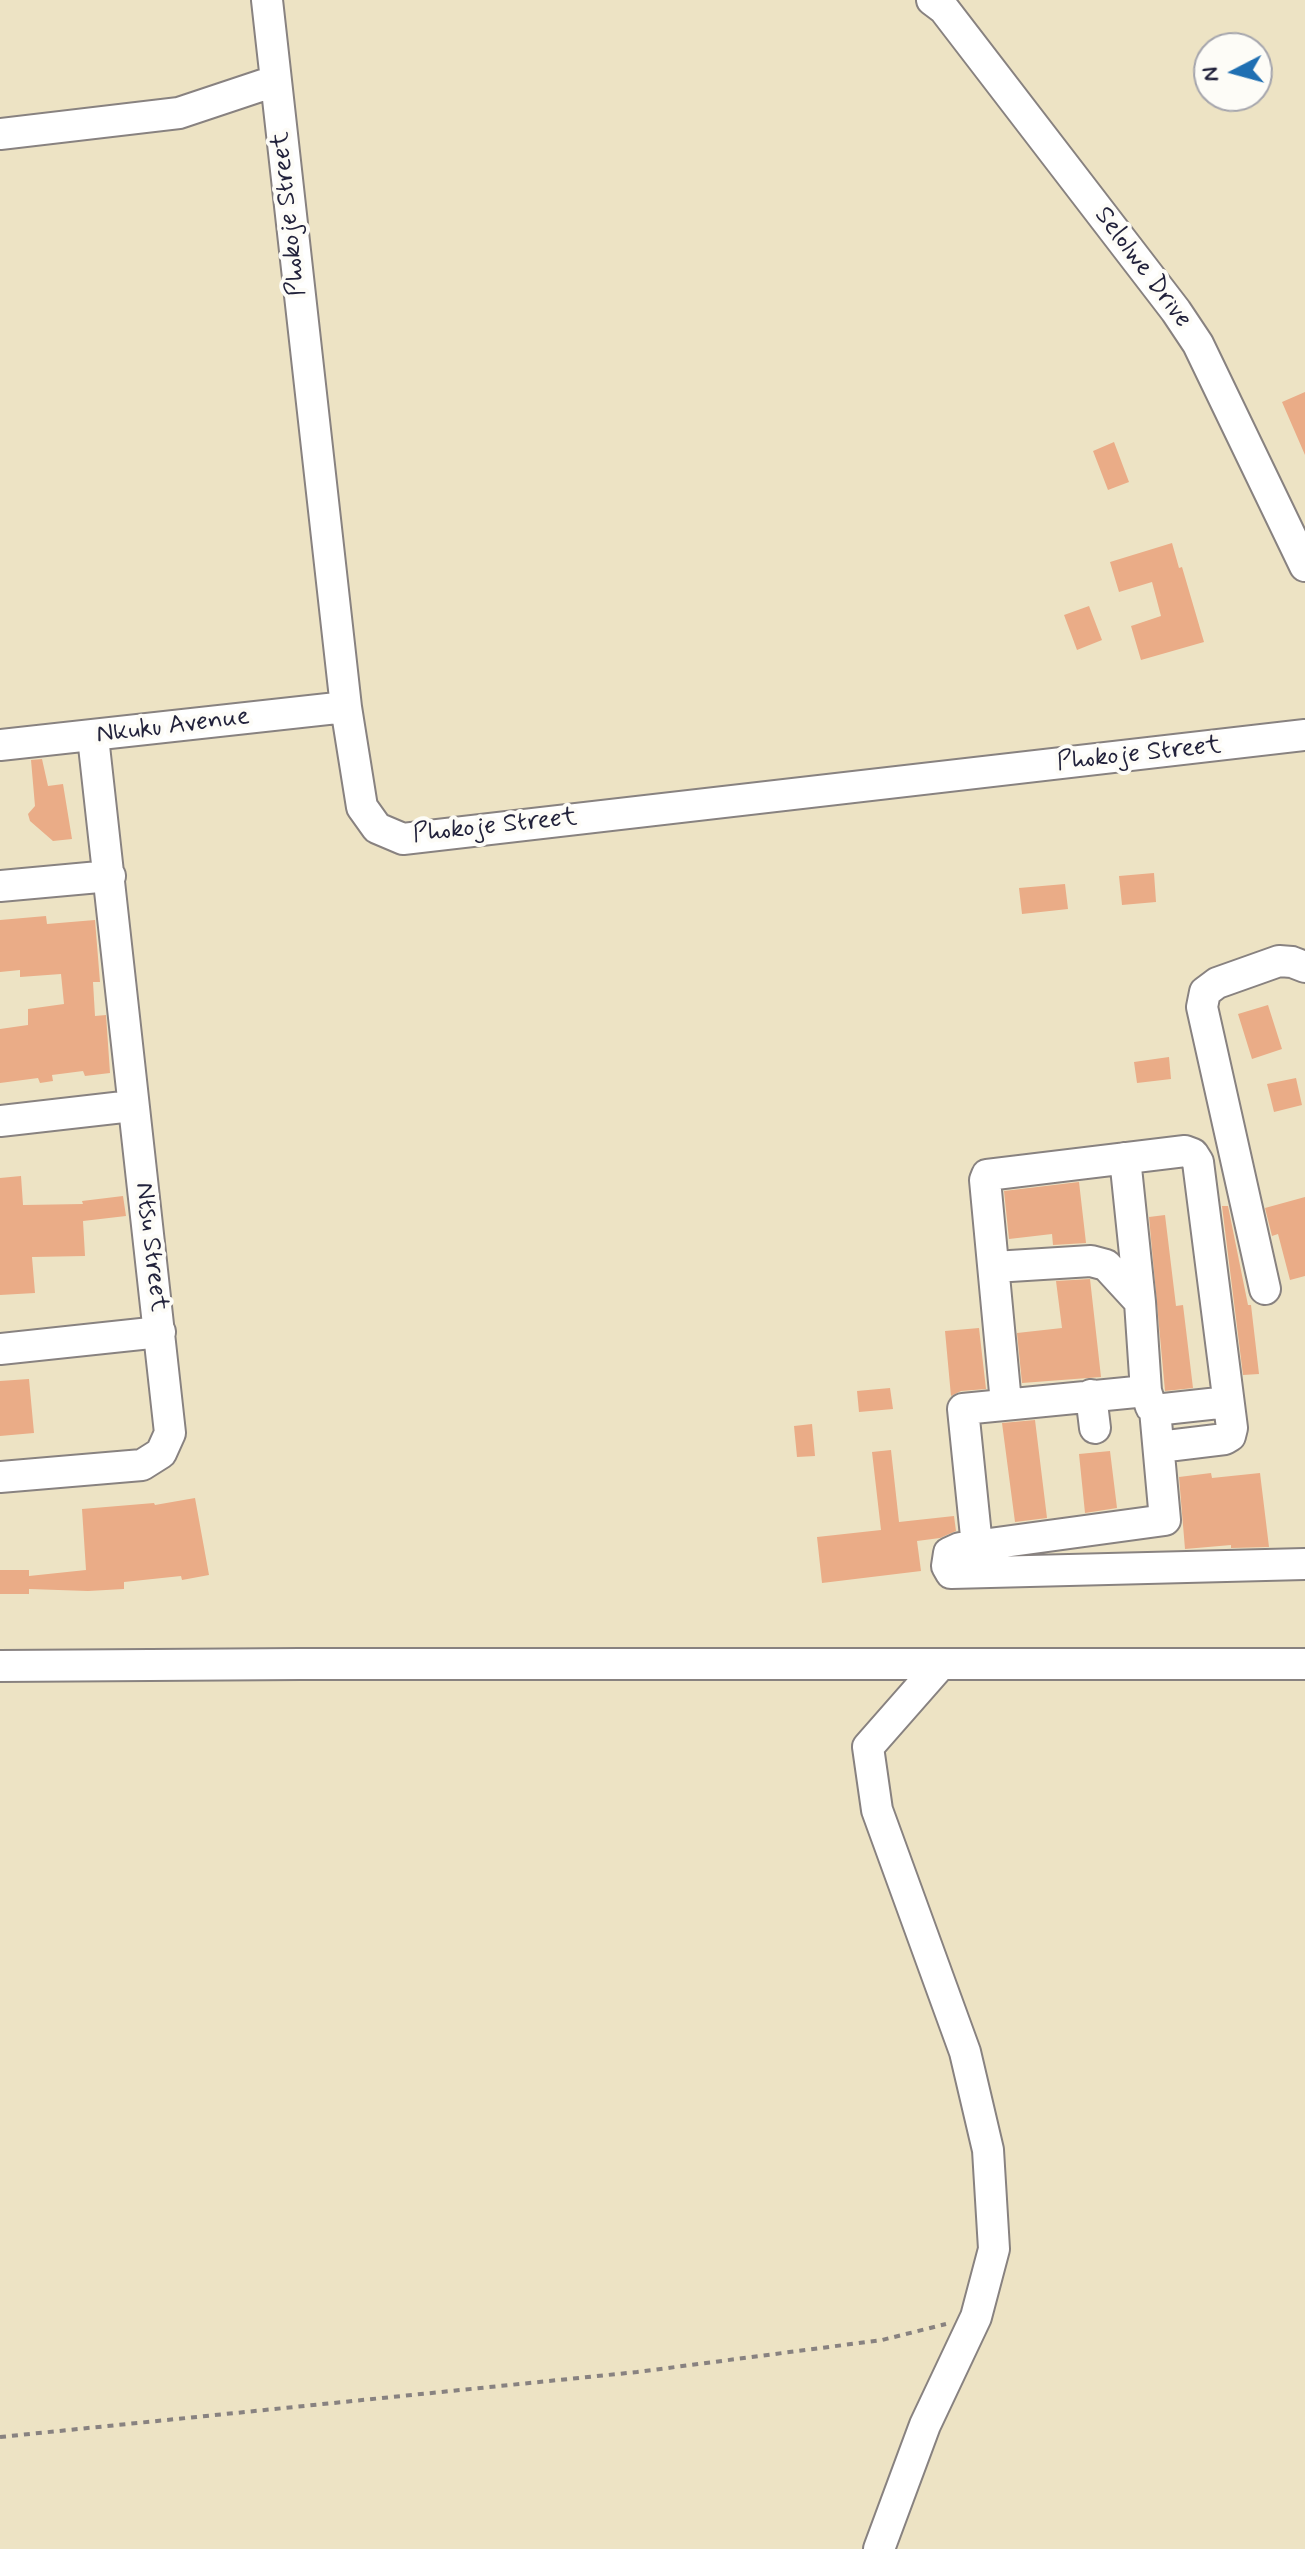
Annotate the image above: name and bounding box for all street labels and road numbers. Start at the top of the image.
street label: Phokoje Street [266,130,314,298]
street label: Selolwe Drive [1086,201,1198,335]
street label: Nkuku Avenue [95,702,251,752]
street label: Phokoje Street [1055,731,1223,779]
street label: Phokoje Street [411,803,579,851]
street label: Ntsu Street [127,1181,173,1313]

